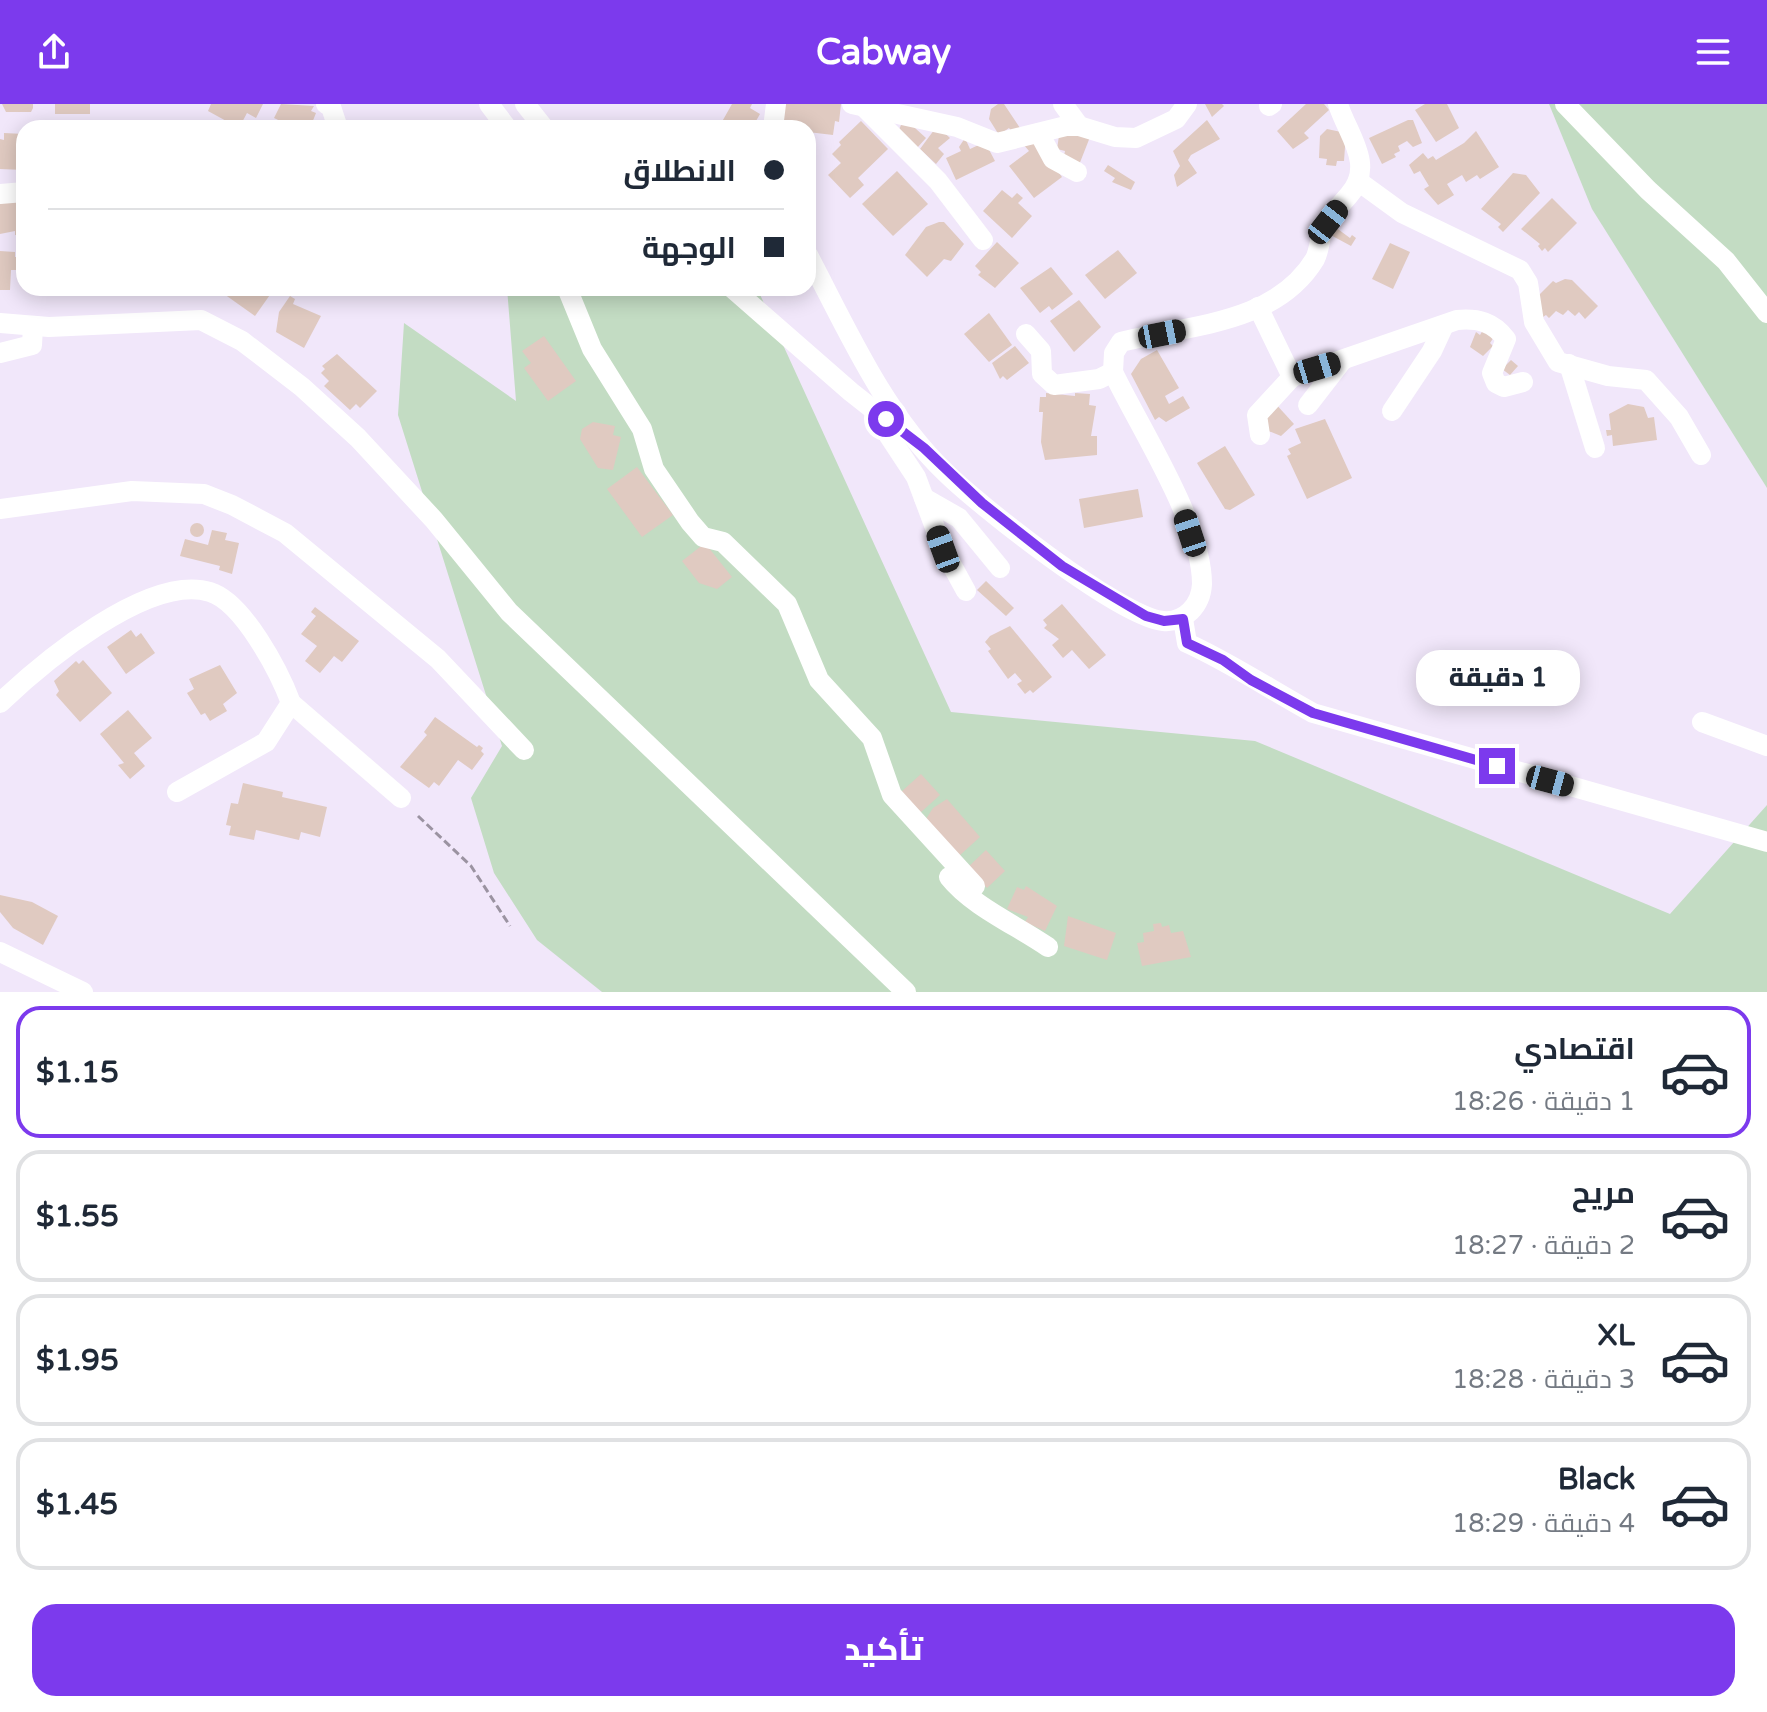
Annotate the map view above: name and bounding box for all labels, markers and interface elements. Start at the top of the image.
icon: share [32,30,76,74]
icon: menu [1691,30,1735,74]
text: Cabway [816,31,951,74]
text: الانطلاق [623,153,736,190]
car [1304,196,1352,248]
text: الوجهة [642,230,736,267]
car [1136,318,1188,350]
car [1291,350,1343,386]
route start [868,401,904,437]
car [1171,506,1209,560]
car [924,522,962,576]
callout: 1 دقيقة [1415,650,1579,706]
text: 1 دقيقة [1449,662,1547,693]
route end [1479,748,1515,784]
car [1524,763,1576,799]
text: اقتصادي [1514,1031,1635,1068]
icon: car [1659,1036,1731,1108]
text: $1.15 [36,1054,119,1091]
text: 1 دقيقة · 18:26 [1452,1086,1635,1117]
text: مريح [1572,1175,1635,1212]
icon: car [1659,1180,1731,1252]
text: $1.55 [36,1198,119,1235]
text: 2 دقيقة · 18:27 [1452,1230,1635,1261]
text: XL [1598,1317,1635,1354]
icon: car [1659,1324,1731,1396]
text: $1.95 [36,1342,119,1379]
text: 3 دقيقة · 18:28 [1452,1364,1635,1395]
text: Black [1558,1461,1635,1498]
icon: car [1659,1468,1731,1540]
text: $1.45 [36,1486,118,1523]
text: 4 دقيقة · 18:29 [1452,1508,1635,1539]
button: تأكيد [32,1604,1735,1696]

